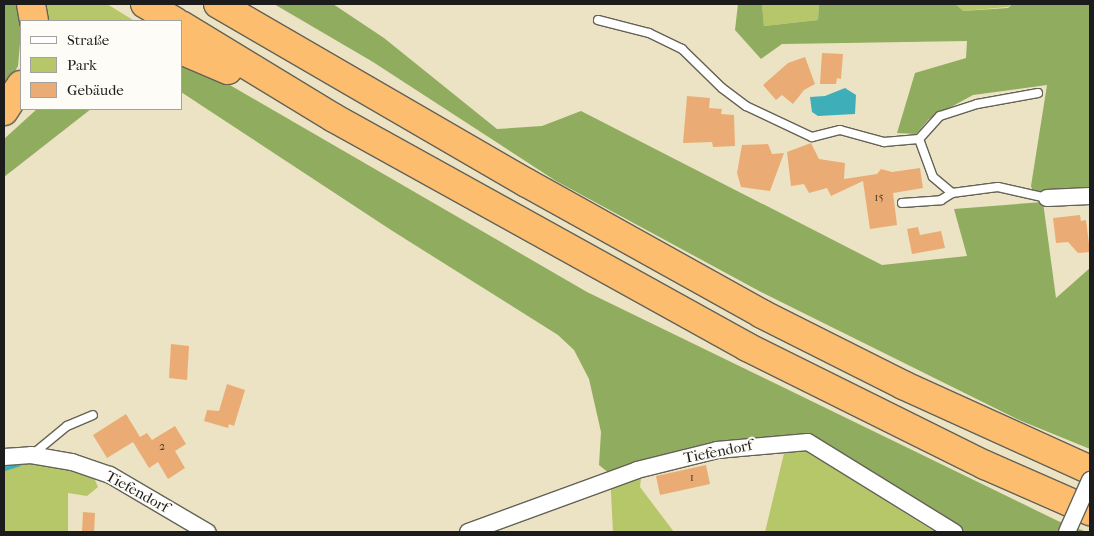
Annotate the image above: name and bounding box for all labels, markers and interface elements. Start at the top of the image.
legend [20,20,182,110]
text: Straße [67,31,109,49]
text: Park [67,56,97,74]
text: Gebäude [67,81,124,99]
house number: 15 [874,191,884,205]
street label: Tiefendorf [682,437,754,467]
house number: 2 [159,440,165,454]
street label: Tiefendorf [102,467,172,517]
house number: 1 [690,471,694,485]

